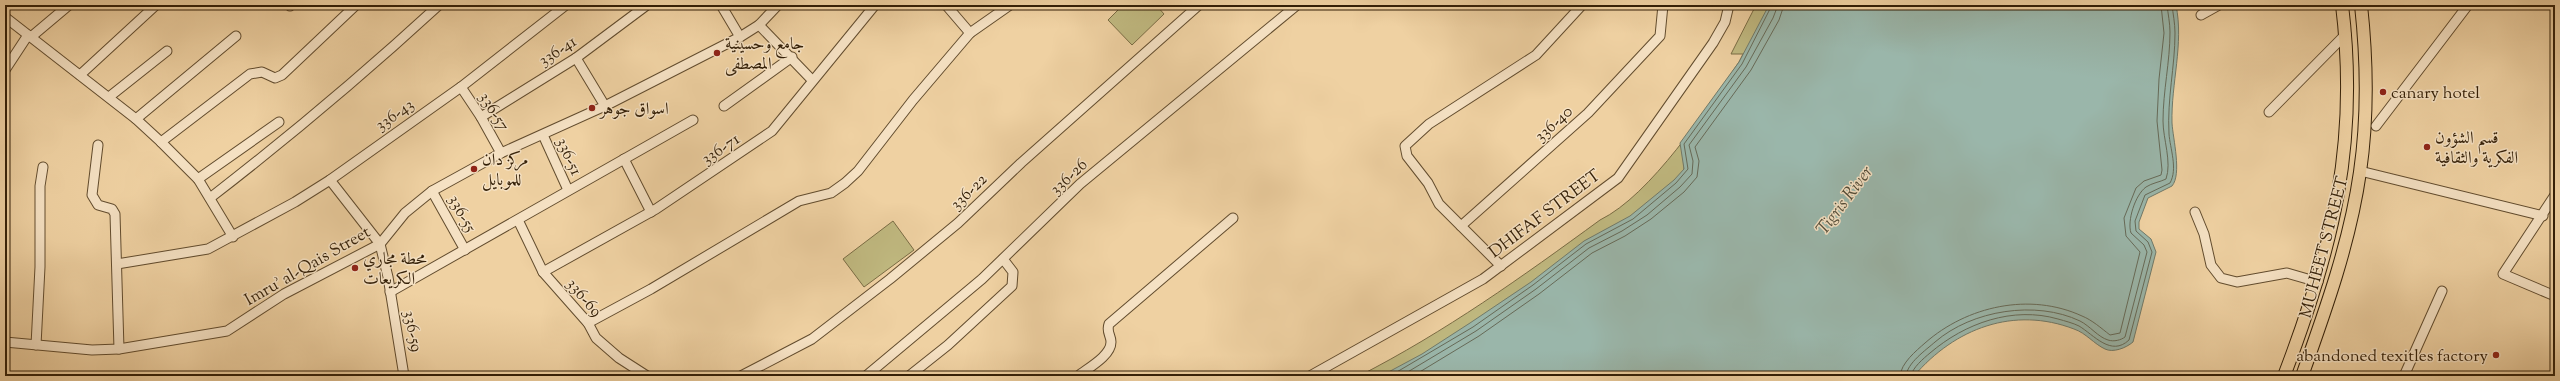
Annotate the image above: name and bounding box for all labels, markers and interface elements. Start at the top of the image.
street label: 336-41 [534,30,582,73]
place label: جامع وحسينية المصطفى [725,33,804,77]
marker: جامع وحسينية المصطفى [712,48,722,58]
place label: canary hotel [2391,82,2480,106]
marker: canary hotel [2378,87,2388,97]
street label: 336-57 [472,88,515,137]
street label: 336-43 [371,94,420,138]
place label: اسواق جوهر [598,98,669,122]
street label: 336-40 [1530,101,1579,148]
marker: اسواق جوهر [587,103,597,113]
place label: قسم الشؤون الفكرية والثقافية [2435,127,2519,171]
street label: 336-71 [697,128,745,171]
street label: 336-51 [549,134,587,180]
marker: قسم الشؤون الفكرية والثقافية [2422,142,2432,152]
place label: مركز دان للموبايل [482,149,528,193]
street label: 336-26 [1045,154,1094,201]
water label: Tigris River [1811,161,1881,241]
marker: مركز دان للموبايل [469,164,479,174]
street label: DHIFAF STREET [1484,165,1606,265]
street label: 336-22 [945,169,993,216]
street label: MUHEET STREET [2294,174,2355,321]
street label: 336-55 [441,191,481,237]
street label: Imruʾ al-Qais Street [241,221,376,313]
place label: محطة مجاري الكريعات [363,248,427,292]
marker: محطة مجاري الكريعات [350,263,360,273]
street label: 336-69 [560,274,607,323]
street label: 336-59 [396,309,428,354]
place label: abandoned texitles factory [2296,345,2489,369]
marker: abandoned texitles factory [2491,350,2501,360]

